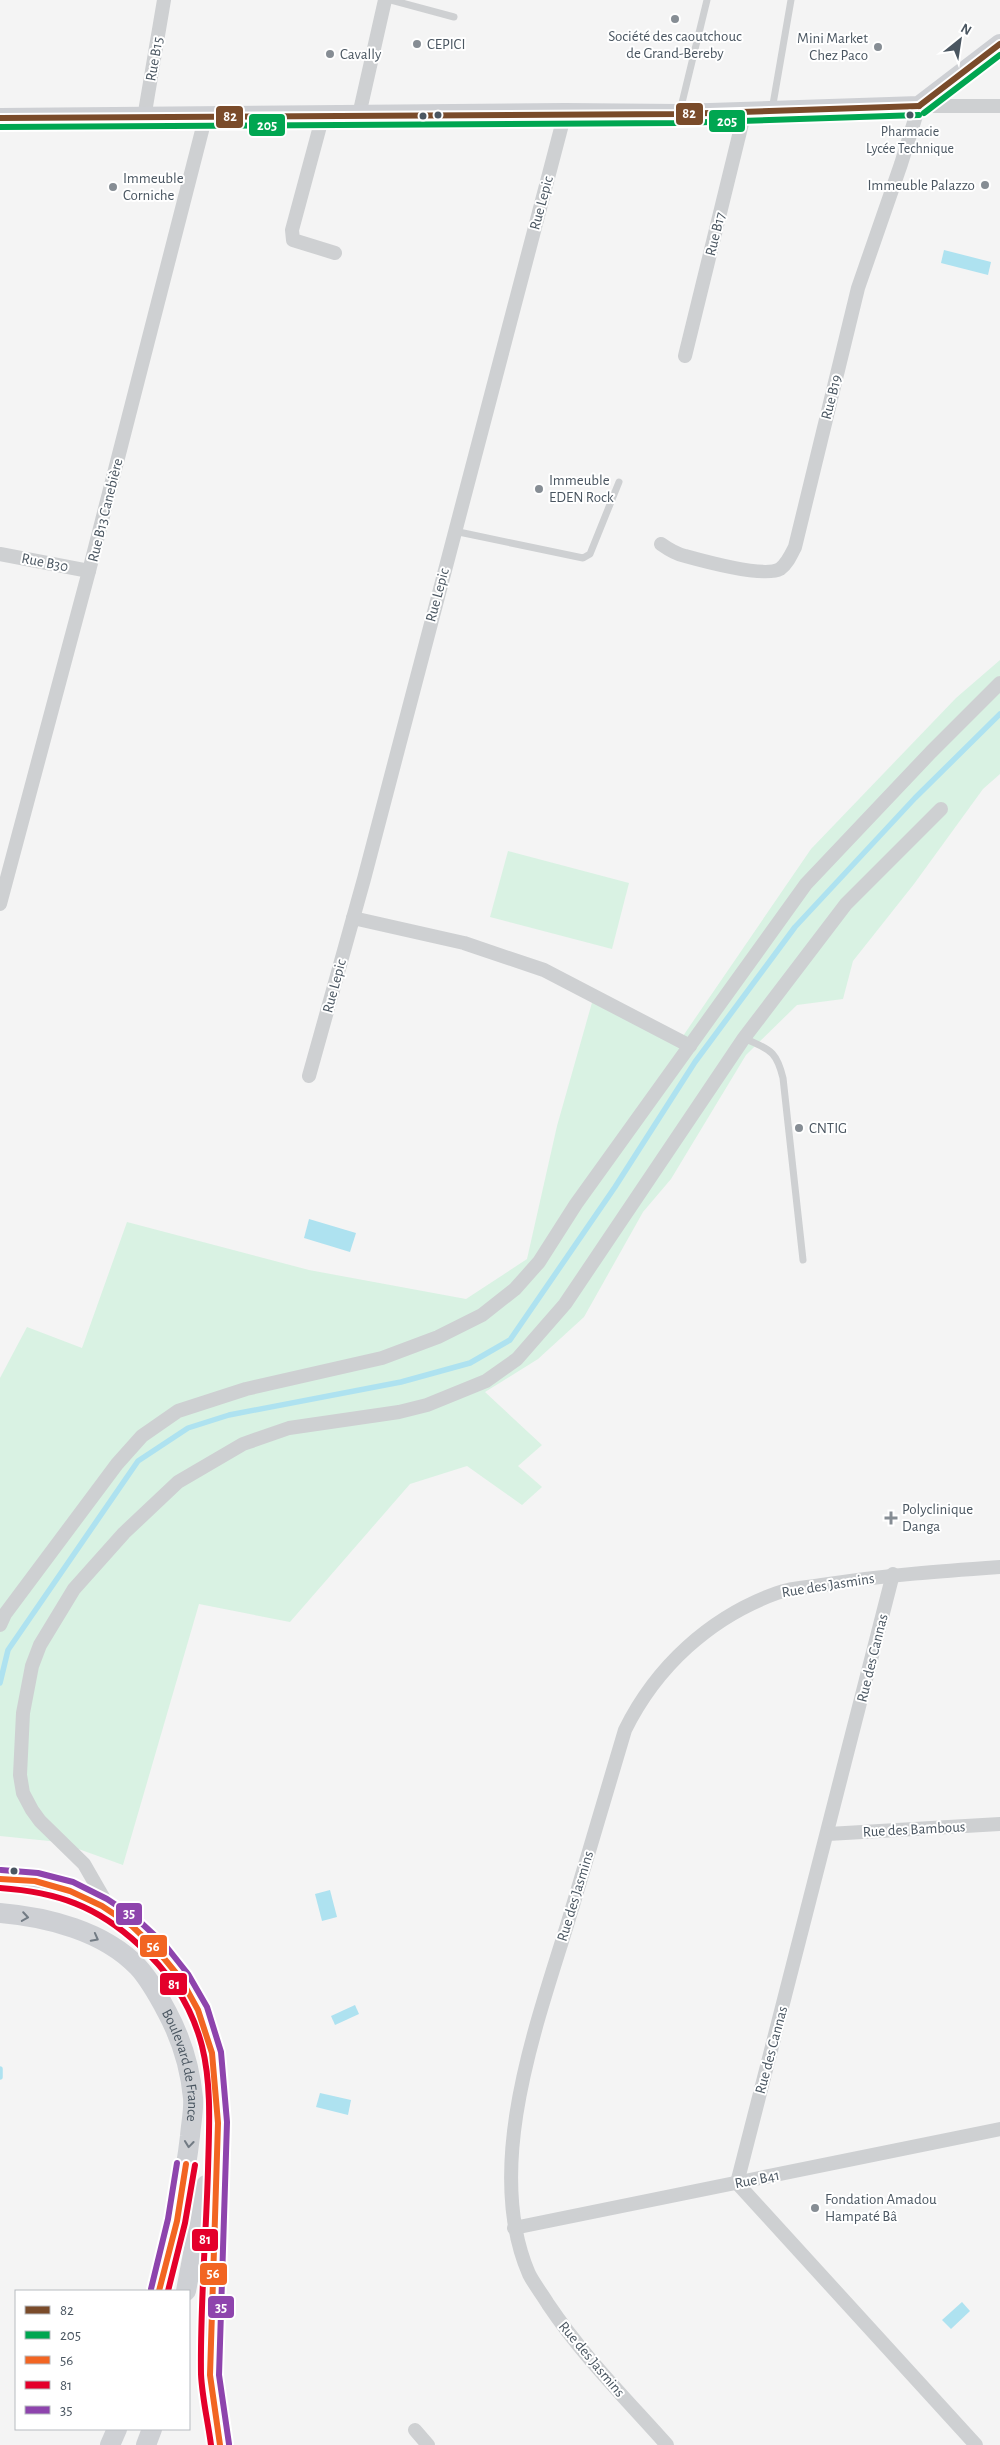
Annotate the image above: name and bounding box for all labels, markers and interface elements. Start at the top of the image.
marker: Société des caoutchouc de Grand-Bereby [669,13,681,25]
north arrow [935,15,985,65]
text: N [958,21,974,38]
place label: Société des caoutchouc de Grand-Bereby [608,29,742,61]
place label: Mini Market Chez Paco [797,31,868,63]
street label: Rue B15 [143,36,166,82]
place label: CEPICI [427,37,465,52]
marker: CEPICI [411,38,423,50]
marker: Mini Market Chez Paco [872,41,884,53]
place label: Cavally [340,47,382,62]
marker: Cavally [324,48,336,60]
line badge: 82 [675,102,704,126]
line badge: 82 [215,105,244,129]
text: 82 [682,107,696,121]
line badge: 205 [708,109,746,133]
text: 82 [223,110,237,124]
unlabelled marker [433,110,443,120]
marker: Pharmacie Lycée Technique [905,110,915,120]
unlabelled marker [418,111,428,121]
line badge: 205 [248,113,286,137]
text: 205 [717,115,737,129]
text: 205 [257,119,277,133]
place label: Pharmacie Lycée Technique [866,125,954,156]
place label: Immeuble Corniche [123,171,184,203]
street label: Rue Lepic [527,174,556,232]
place label: Immeuble Palazzo [867,178,975,193]
marker: Immeuble Palazzo [979,179,991,191]
marker: Immeuble Corniche [107,181,119,193]
street label: Rue B17 [703,211,728,258]
street label: Rue B19 [819,373,844,421]
street label: Rue B13 Canebière [85,457,126,563]
place label: Immeuble EDEN Rock [549,473,614,505]
marker: Immeuble EDEN Rock [533,483,545,495]
street label: Rue B30 [20,551,70,574]
street label: Rue Lepic [423,566,452,624]
street label: Rue Lepic [320,957,349,1015]
place label: CNTIG [809,1121,847,1136]
marker: CNTIG [793,1122,805,1134]
place label: Polyclinique Danga [902,1502,973,1534]
marker: Polyclinique Danga [884,1511,898,1525]
street label: Rue des Jasmins [781,1571,875,1600]
street label: Rue des Cannas [854,1613,891,1704]
street label: Rue des Bambous [862,1819,966,1840]
street label: Rue des Jasmins [555,1849,596,1943]
unlabelled marker [9,1866,19,1876]
line badge: 35 [115,1902,143,1926]
text: 35 [123,1907,135,1921]
one-way arrow [21,1911,29,1921]
one-way arrow [90,1932,99,1942]
line badge: 56 [139,1934,168,1958]
text: 56 [147,1940,160,1954]
line badge: 81 [159,1972,188,1996]
text: 81 [168,1978,180,1992]
street label: Rue des Cannas [753,2005,790,2096]
street label: Boulevard de France [159,2007,200,2123]
one-way arrow [184,2141,195,2149]
street label: Rue B41 [733,2168,781,2191]
place label: Fondation Amadou Hampaté Bâ [825,2192,937,2224]
marker: Fondation Amadou Hampaté Bâ [809,2202,821,2214]
line badge: 81 [191,2228,219,2252]
text: 81 [199,2233,211,2247]
line badge: 56 [199,2262,228,2286]
text: 56 [207,2267,220,2281]
legend [15,2290,190,2430]
line badge: 35 [207,2295,235,2319]
text: 35 [215,2301,227,2315]
text: 82 [60,2303,74,2318]
street label: Rue des Jasmins [556,2319,627,2400]
text: 205 [60,2328,81,2343]
text: 56 [60,2353,73,2368]
text: 81 [60,2378,72,2393]
text: 35 [60,2403,72,2418]

